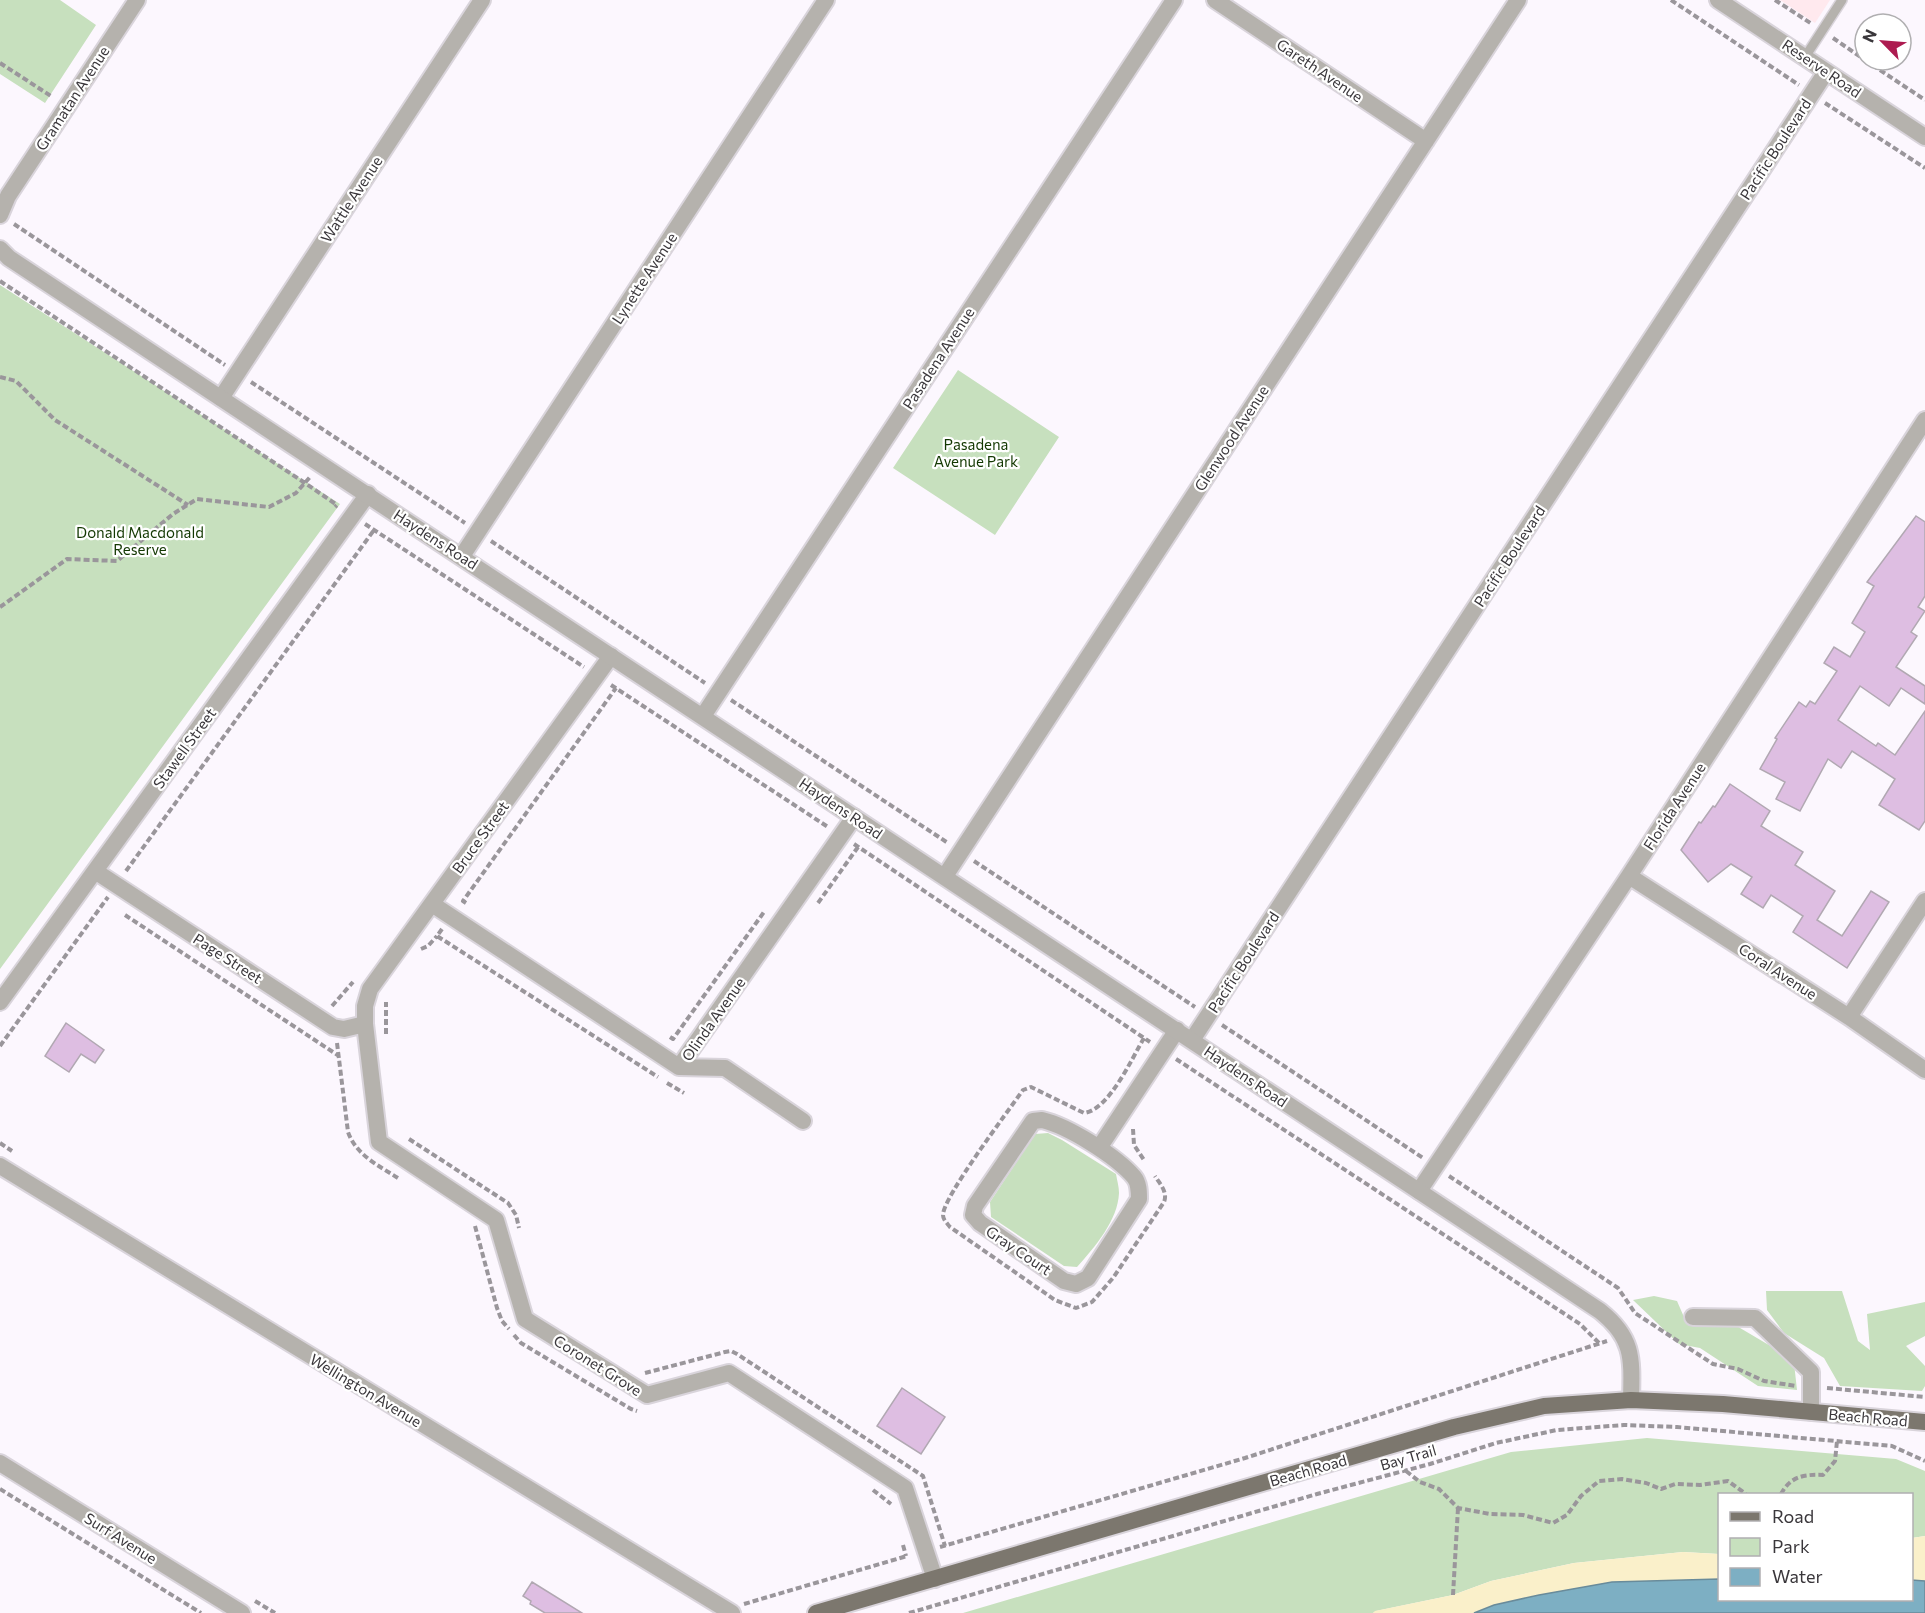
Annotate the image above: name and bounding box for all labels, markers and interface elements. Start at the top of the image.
north arrow [1853,12,1913,72]
text: N [1858,26,1880,45]
street label: Gareth Avenue [1274,35,1367,105]
street label: Reserve Road [1779,35,1865,101]
street label: Gramatan Avenue [31,42,113,154]
street label: Pacific Boulevard [1736,95,1814,203]
street label: Wattle Avenue [316,152,386,246]
street label: Lynette Avenue [608,229,680,327]
street label: Pasadena Avenue [898,304,978,412]
street label: Glenwood Avenue [1190,382,1272,494]
park label: Pasadena Avenue Park [934,435,1018,470]
street label: Pacific Boulevard [1470,502,1548,610]
street label: Haydens Road [391,505,481,573]
park label: Donald Macdonald Reserve [76,523,204,558]
street label: Stawell Street [149,704,219,792]
street label: Florida Avenue [1639,759,1709,853]
street label: Haydens Road [796,774,886,842]
street label: Bruce Street [448,797,512,877]
street label: Pacific Boulevard [1204,908,1282,1016]
street label: Page Street [190,929,266,987]
street label: Coral Avenue [1736,939,1821,1003]
street label: Olinda Avenue [678,974,748,1064]
street label: Haydens Road [1201,1042,1291,1110]
street label: Gray Court [983,1222,1055,1278]
street label: Coronet Grove [551,1331,645,1399]
street label: Wellington Avenue [307,1350,425,1430]
street label: Beach Road [1828,1405,1908,1429]
street label: Bay Trail [1378,1440,1438,1474]
street label: Beach Road [1267,1450,1349,1490]
legend [1718,1493,1913,1601]
text: Road [1772,1505,1814,1527]
street label: Surf Avenue [81,1509,161,1567]
text: Park [1772,1535,1810,1557]
text: Water [1772,1565,1823,1587]

